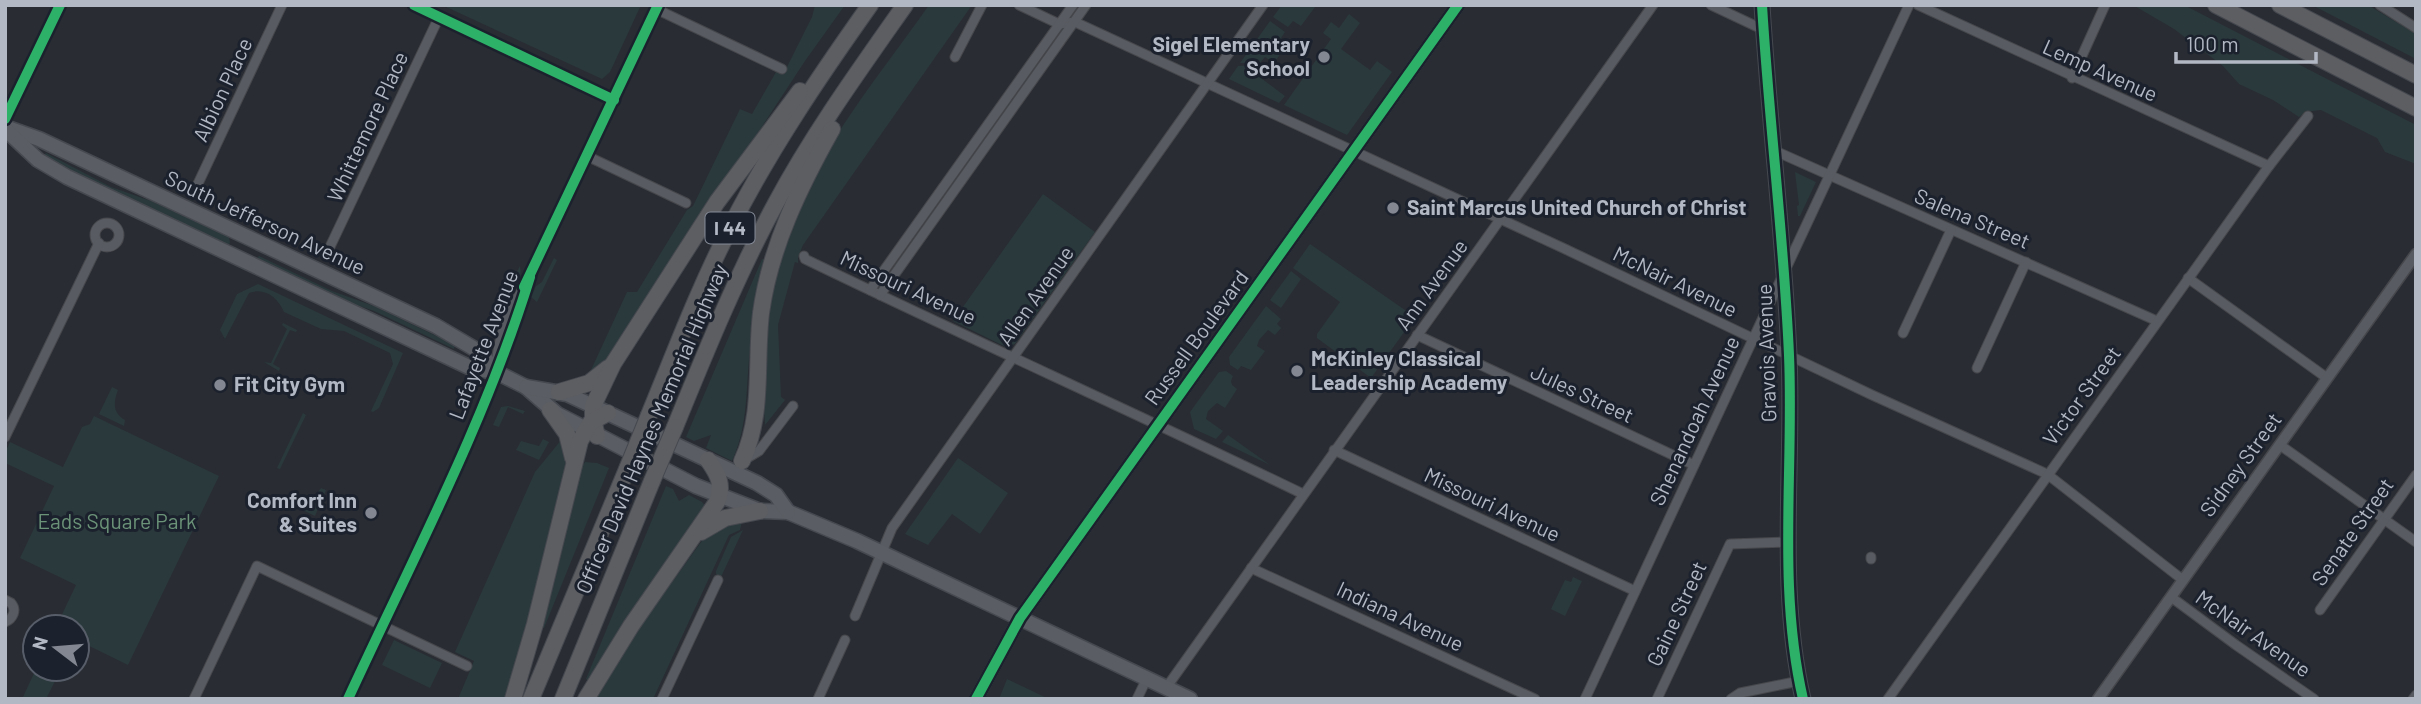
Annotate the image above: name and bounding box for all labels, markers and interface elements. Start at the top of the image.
scale bar [2176,21,2316,65]
place label: Sigel Elementary School [1152,31,1310,80]
text: 100 m [2186,31,2239,56]
street label: Lemp Avenue [2039,33,2162,106]
street label: Albion Place [187,34,257,145]
street label: Whittemore Place [321,47,412,205]
marker: Sigel Elementary School [1316,49,1332,65]
street label: South Jefferson Avenue [162,164,370,279]
street label: Salena Street [1911,182,2034,253]
place label: Saint Marcus United Church of Christ [1407,194,1747,219]
marker: Saint Marcus United Church of Christ [1385,200,1401,216]
road number: I 44 [706,212,754,244]
street label: Ann Avenue [1389,234,1472,334]
street label: McNair Avenue [1610,240,1742,321]
street label: Allen Avenue [991,241,1078,350]
street label: Missouri Avenue [837,244,980,329]
street label: Officer David Haynes Memorial Highway [570,259,732,597]
street label: Russell Boulevard [1139,265,1253,409]
street label: Lafayette Avenue [443,266,523,423]
street label: Gravois Avenue [1751,283,1780,423]
street label: Shenandoah Avenue [1643,332,1744,509]
street label: Victor Street [2036,341,2125,450]
place label: McKinley Classical Leadership Academy [1311,345,1508,394]
street label: Jules Street [1527,358,1638,427]
marker: McKinley Classical Leadership Academy [1289,363,1305,379]
place label: Fit City Gym [234,371,345,396]
marker: Fit City Gym [212,377,228,393]
street label: Sidney Street [2194,407,2286,521]
street label: Missouri Avenue [1421,461,1564,546]
street label: Senate Street [2306,473,2398,590]
place label: Comfort Inn & Suites [247,487,357,536]
marker: Comfort Inn & Suites [363,505,379,521]
park label: Eads Square Park [37,508,197,533]
street label: Gaine Street [1640,557,1711,670]
street label: Indiana Avenue [1333,575,1468,656]
street label: McNair Avenue [2191,584,2316,682]
north arrow [21,613,91,683]
text: N [26,634,52,652]

